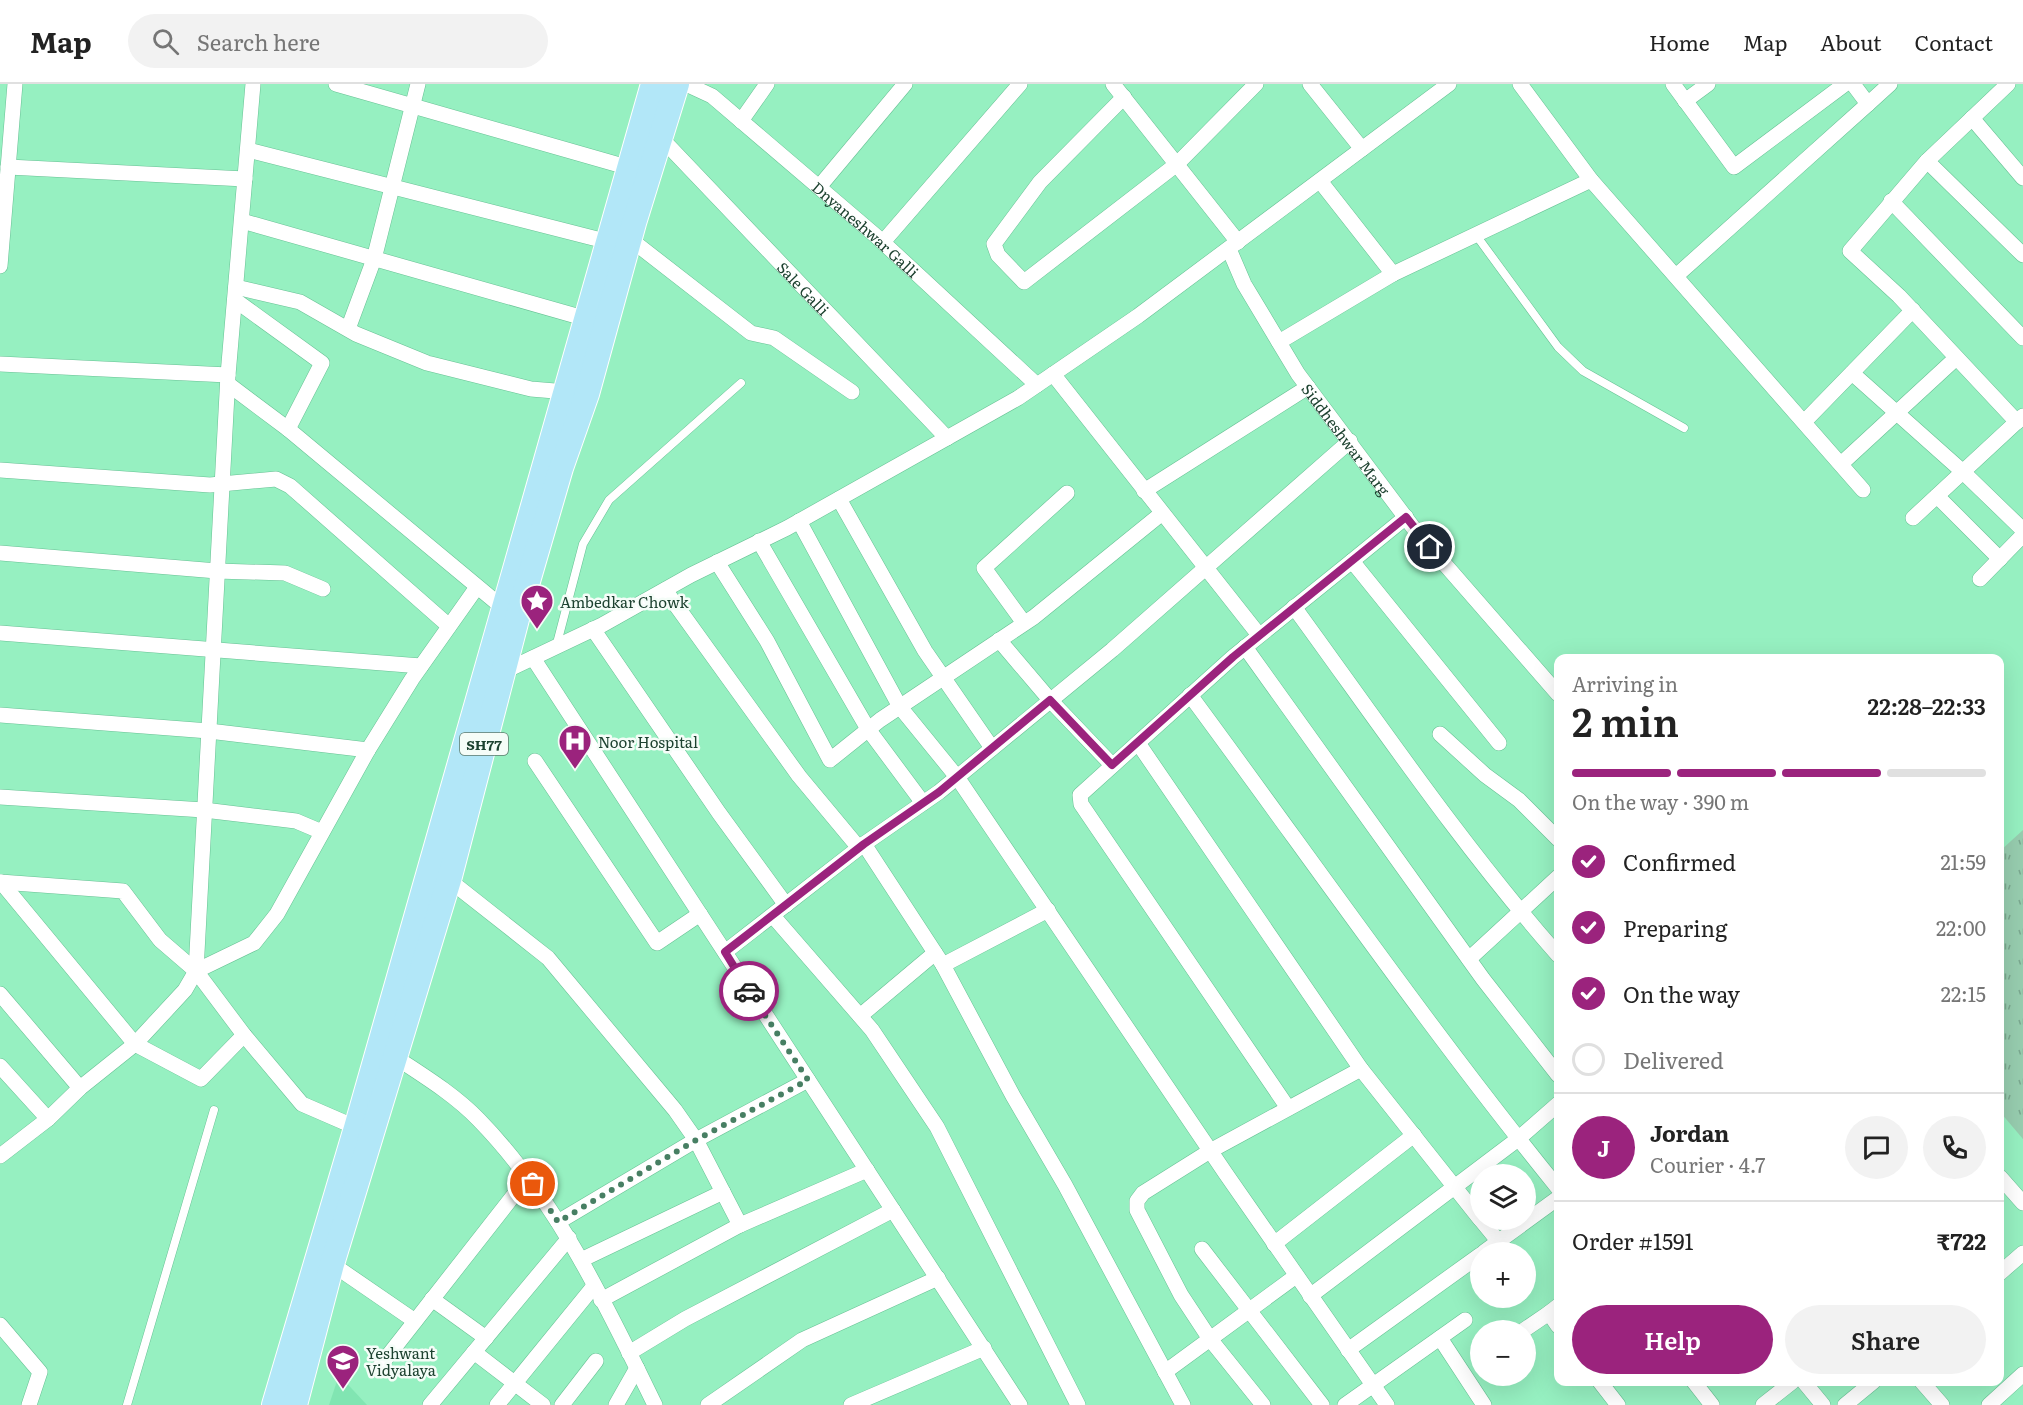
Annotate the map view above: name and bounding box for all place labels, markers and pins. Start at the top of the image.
pin [1404,521,1455,572]
place icon: Ambedkar Chowk [519,583,555,630]
place label: Ambedkar Chowk [560,590,689,613]
hospital icon: Noor Hospital [557,723,593,770]
place label: Noor Hospital [598,730,698,753]
pin [507,1158,558,1209]
place label: Yeshwant Vidyalaya [366,1341,437,1381]
school or university icon: Yeshwant Vidyalaya [325,1343,361,1390]

